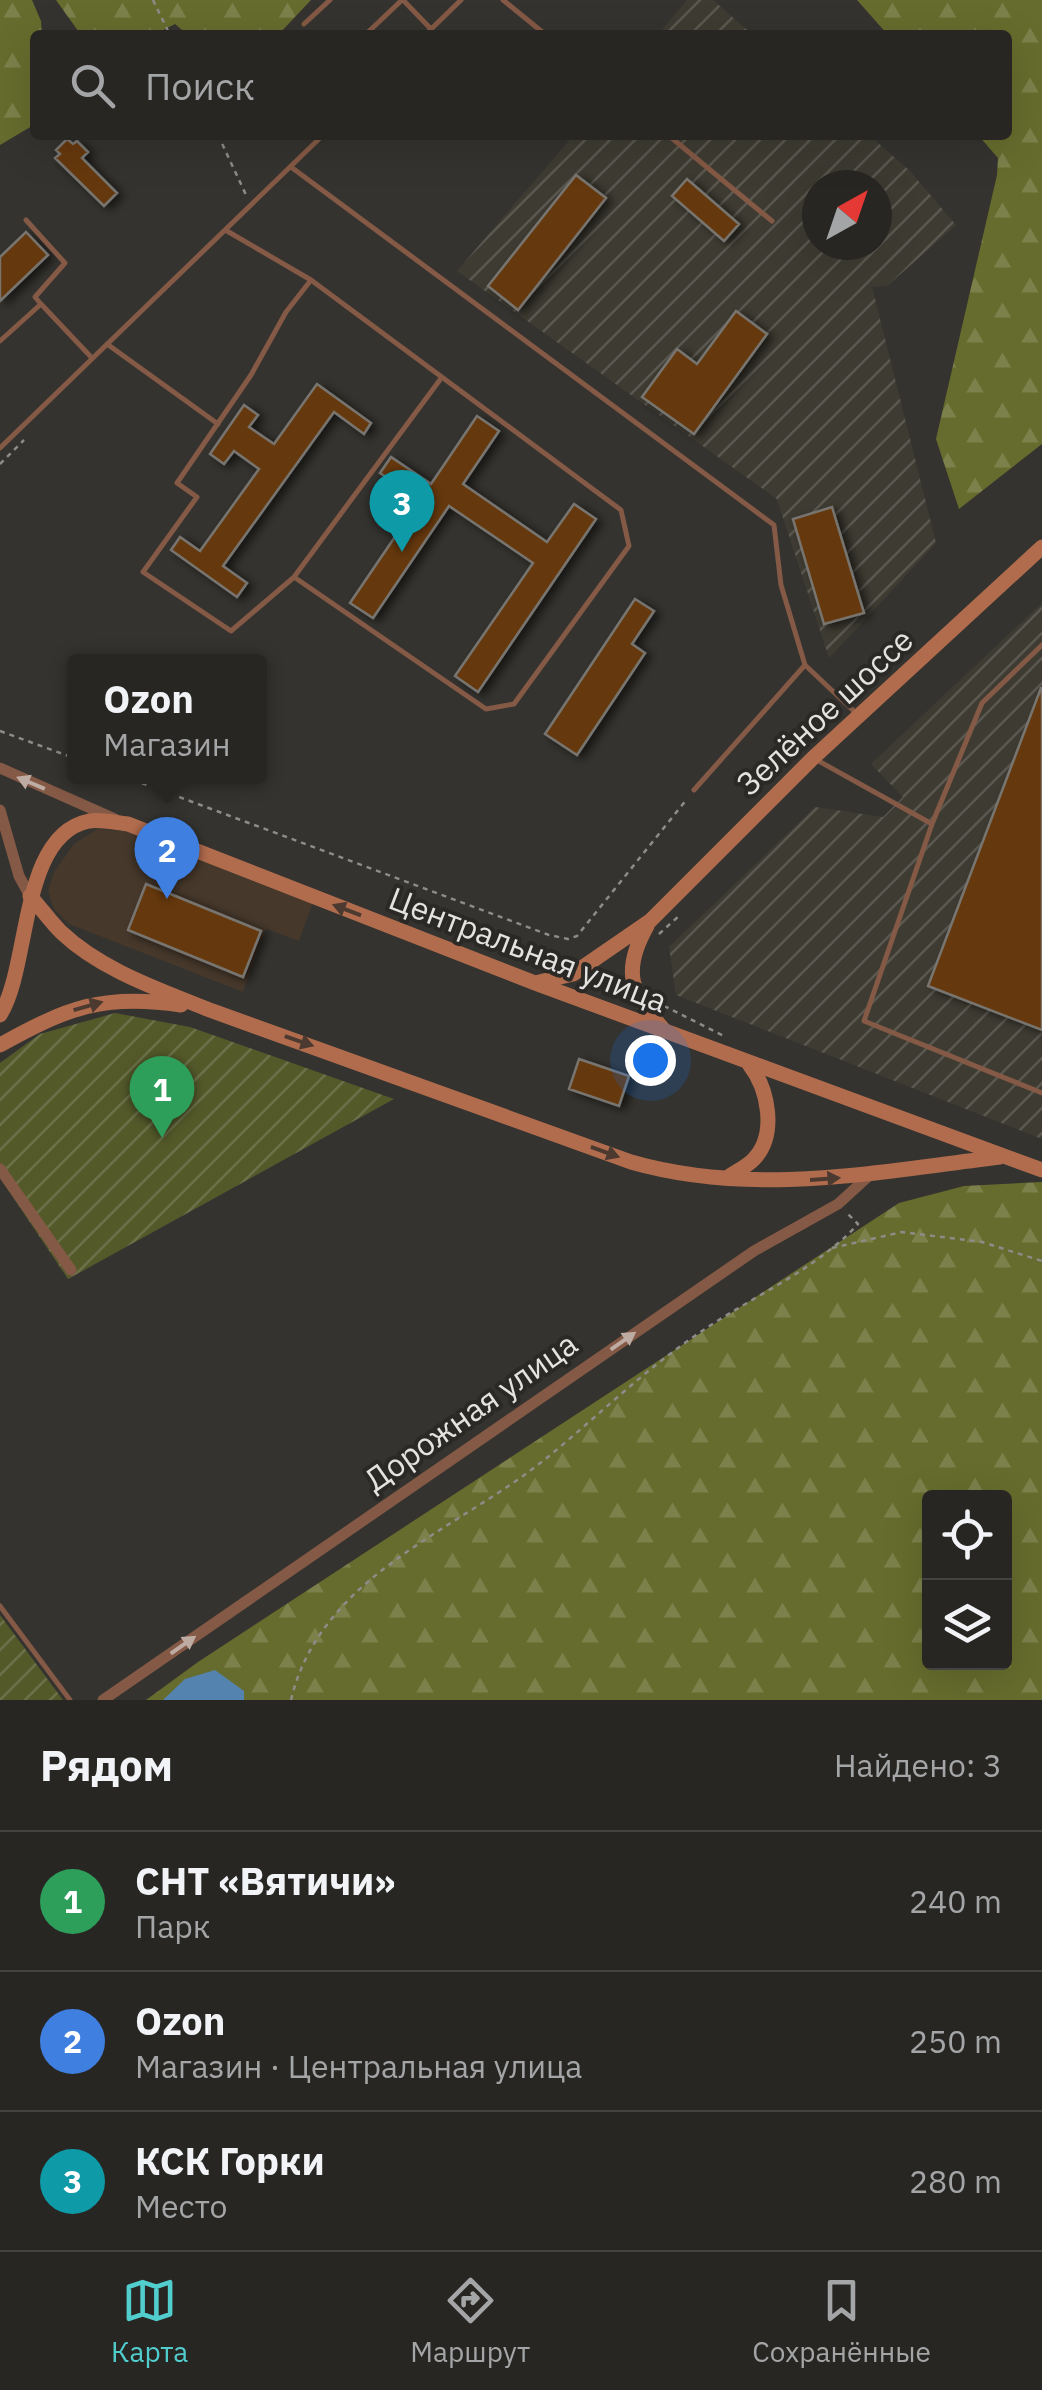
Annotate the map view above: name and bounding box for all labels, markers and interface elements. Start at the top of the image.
search box [30,30,1012,140]
icon: search [65,58,120,113]
text: Поиск [145,61,255,110]
north arrow [802,170,892,260]
pin: 3 [370,470,434,552]
street label: Зелёное шоссе [727,619,922,804]
popup [67,654,267,784]
text: Ozon [103,674,194,723]
text: Магазин [103,723,231,765]
one-way arrow [16,775,46,791]
pin: 2 [134,816,200,899]
street label: Центральная улица [383,877,673,1021]
one-way arrow [331,901,361,917]
one-way arrow [73,997,104,1013]
one-way arrow [285,1034,315,1049]
your location [625,1035,676,1086]
pin: 1 [130,1056,194,1138]
one-way arrow [590,1145,620,1161]
one-way arrow [809,1171,841,1187]
street label: Дорожная улица [356,1322,585,1500]
one-way arrow [610,1332,637,1351]
map controls [922,1490,1012,1670]
button: locate [922,1490,1012,1580]
button: layers [922,1580,1012,1670]
one-way arrow [170,1636,196,1655]
text: Рядом [40,1738,173,1793]
text: Найдено: 3 [834,1744,1002,1786]
text: СНТ «Вятичи» [135,1856,396,1905]
text: 1 [63,1880,82,1922]
text: 240 m [909,1880,1002,1922]
text: Парк [135,1905,210,1947]
text: Ozon [135,1996,225,2045]
text: 2 [63,2020,82,2062]
text: 250 m [909,2020,1002,2062]
text: Магазин · Центральная улица [135,2045,582,2087]
text: КСК Горки [135,2136,325,2185]
text: 3 [63,2160,82,2202]
text: 280 m [909,2160,1002,2202]
text: Место [135,2185,227,2227]
tab: Карта [111,2273,188,2370]
tab: Маршрут [410,2273,530,2370]
tab: Сохранённые [752,2273,931,2370]

